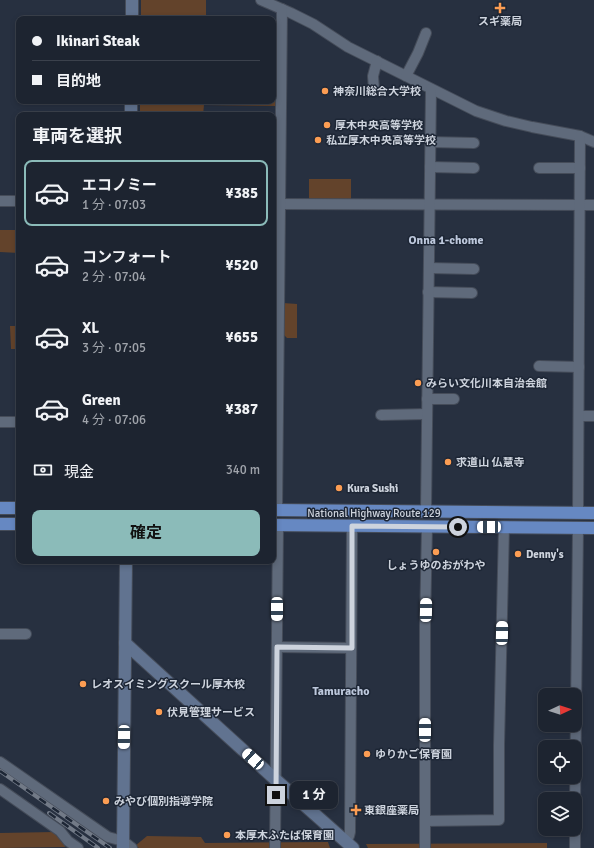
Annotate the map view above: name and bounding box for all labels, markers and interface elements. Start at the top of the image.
marker: スギ薬局 [495,3,505,13]
place label: スギ薬局 [478,15,522,28]
text: Ikinari Steak [56,32,140,50]
text: 目的地 [56,72,101,90]
place label: 神奈川総合大学校 [333,85,421,98]
marker: 神奈川総合大学校 [320,86,330,96]
place label: 厚木中央高等学校 [335,119,423,132]
marker: 厚木中央高等学校 [322,120,332,130]
text: 車両を選択 [32,125,122,147]
place label: 私立厚木中央高等学校 [326,134,436,147]
marker: 私立厚木中央高等学校 [313,135,323,145]
icon: car [34,175,70,211]
text: エコノミー [82,176,157,194]
text: ¥385 [226,184,258,202]
text: 1 分 · 07:03 [82,197,146,213]
district label: Onna 1-chome [409,233,483,248]
icon: car [34,247,70,283]
text: コンフォート [82,248,172,266]
text: ¥520 [226,256,258,274]
text: 2 分 · 07:04 [82,269,146,285]
icon: car [34,319,70,355]
text: XL [82,319,99,337]
text: ¥655 [226,328,258,346]
text: 3 分 · 07:05 [82,340,146,356]
place label: みらい文化川本自治会館 [426,377,547,390]
marker: みらい文化川本自治会館 [413,378,423,388]
icon: car [34,391,70,427]
text: Green [82,391,121,409]
text: ¥387 [226,400,258,418]
text: 4 分 · 07:06 [82,412,146,428]
place label: 求道山 仏慧寺 [456,456,524,469]
marker: 求道山 仏慧寺 [443,457,453,467]
icon: cash [32,459,54,481]
text: 340 m [226,462,260,478]
text: 現金 [64,463,94,481]
place label: Kura Sushi [347,482,398,495]
marker: Kura Sushi [334,483,344,493]
street label: National Highway Route 129 [307,507,441,520]
button: 確定 [32,510,260,556]
route start [449,518,467,536]
car [477,521,501,533]
marker: しょうゆのおがわや [431,547,441,557]
place label: Denny's [526,548,564,561]
marker: Denny's [513,549,523,559]
place label: しょうゆのおがわや [387,559,486,572]
car [271,597,283,621]
car [420,598,432,622]
car [496,621,508,645]
place label: レオスイミングスクール厚木校 [91,678,245,691]
marker: レオスイミングスクール厚木校 [78,679,88,689]
district label: Tamuracho [313,684,369,699]
north arrow [538,688,582,732]
map controls [538,688,582,836]
place label: 伏見管理サービス [167,706,255,719]
marker: 伏見管理サービス [154,707,164,717]
car [419,718,431,742]
car [118,725,130,749]
button: locate [538,740,582,784]
car [240,747,266,771]
place label: ゆりかご保育園 [375,748,452,761]
marker: ゆりかご保育園 [362,749,372,759]
callout: 1 分 [290,781,338,809]
route end [267,786,285,804]
text: 1 分 [303,787,325,803]
button: layers [538,792,582,836]
place label: みやび個別指導学院 [114,795,213,808]
marker: みやび個別指導学院 [101,796,111,806]
place label: 東銀座薬局 [364,804,419,817]
marker: 東銀座薬局 [351,805,361,815]
place label: 本厚木ふたば保育園 [235,829,334,842]
marker: 本厚木ふたば保育園 [222,830,232,840]

